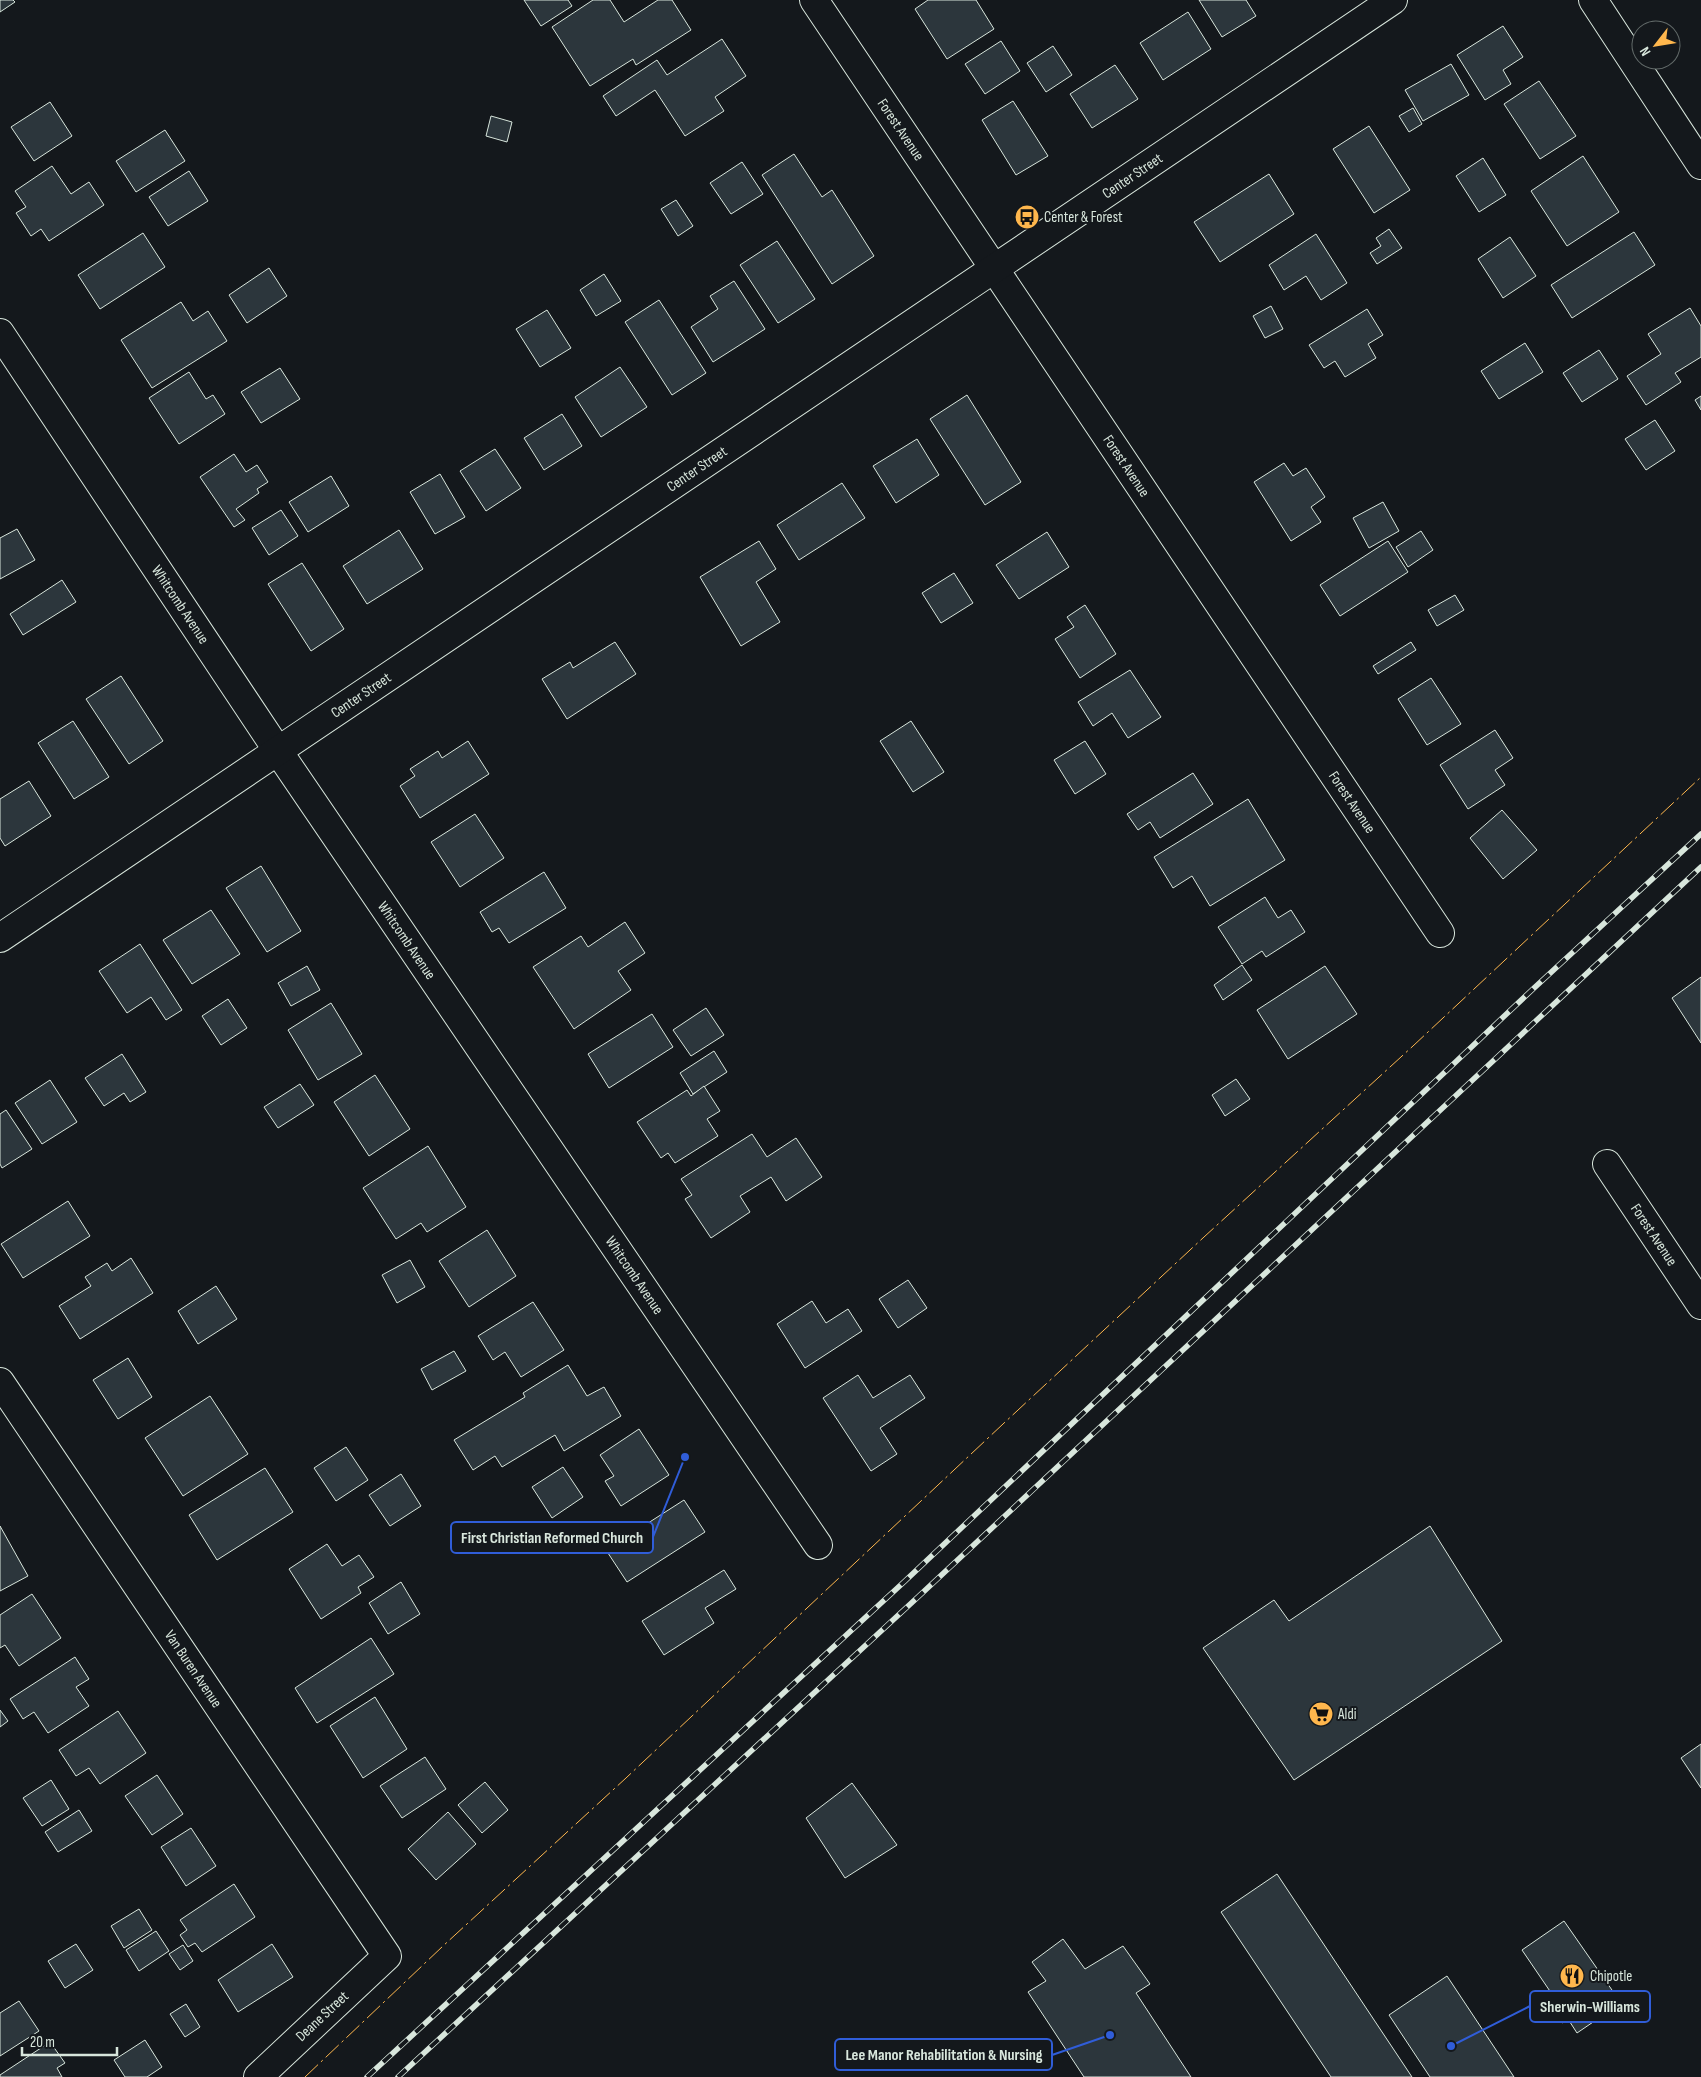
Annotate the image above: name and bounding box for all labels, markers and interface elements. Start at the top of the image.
north arrow [1631,20,1681,70]
text: N [1636,44,1654,59]
street label: Forest Avenue [873,95,928,165]
street label: Center Street [1099,149,1167,203]
bus stop icon: Center & Forest [1014,204,1040,230]
place label: Center & Forest [1044,208,1123,227]
street label: Forest Avenue [1099,431,1154,501]
street label: Center Street [663,442,731,496]
street label: Whitcomb Avenue [147,562,213,648]
street label: Center Street [327,668,395,722]
street label: Forest Avenue [1324,768,1379,837]
street label: Whitcomb Avenue [373,898,440,983]
street label: Forest Avenue [1626,1200,1681,1270]
street label: Whitcomb Avenue [601,1233,667,1318]
callout: First Christian Reformed Church [451,1522,653,1553]
text: First Christian Reformed Church [461,1529,643,1548]
street label: Van Buren Avenue [160,1627,226,1712]
supermarket icon: Aldi [1308,1701,1334,1727]
place label: Aldi [1337,1705,1357,1724]
restaurant icon: Chipotle [1559,1963,1585,1989]
place label: Chipotle [1590,1967,1632,1986]
street label: Deane Street [292,1987,353,2046]
callout: Sherwin-Williams [1530,1991,1650,2022]
text: Sherwin-Williams [1540,1998,1640,2017]
scale bar [22,2024,118,2056]
text: 20 m [30,2033,55,2052]
callout: Lee Manor Rehabilitation & Nursing [835,2039,1052,2070]
text: Lee Manor Rehabilitation & Nursing [845,2046,1043,2065]

